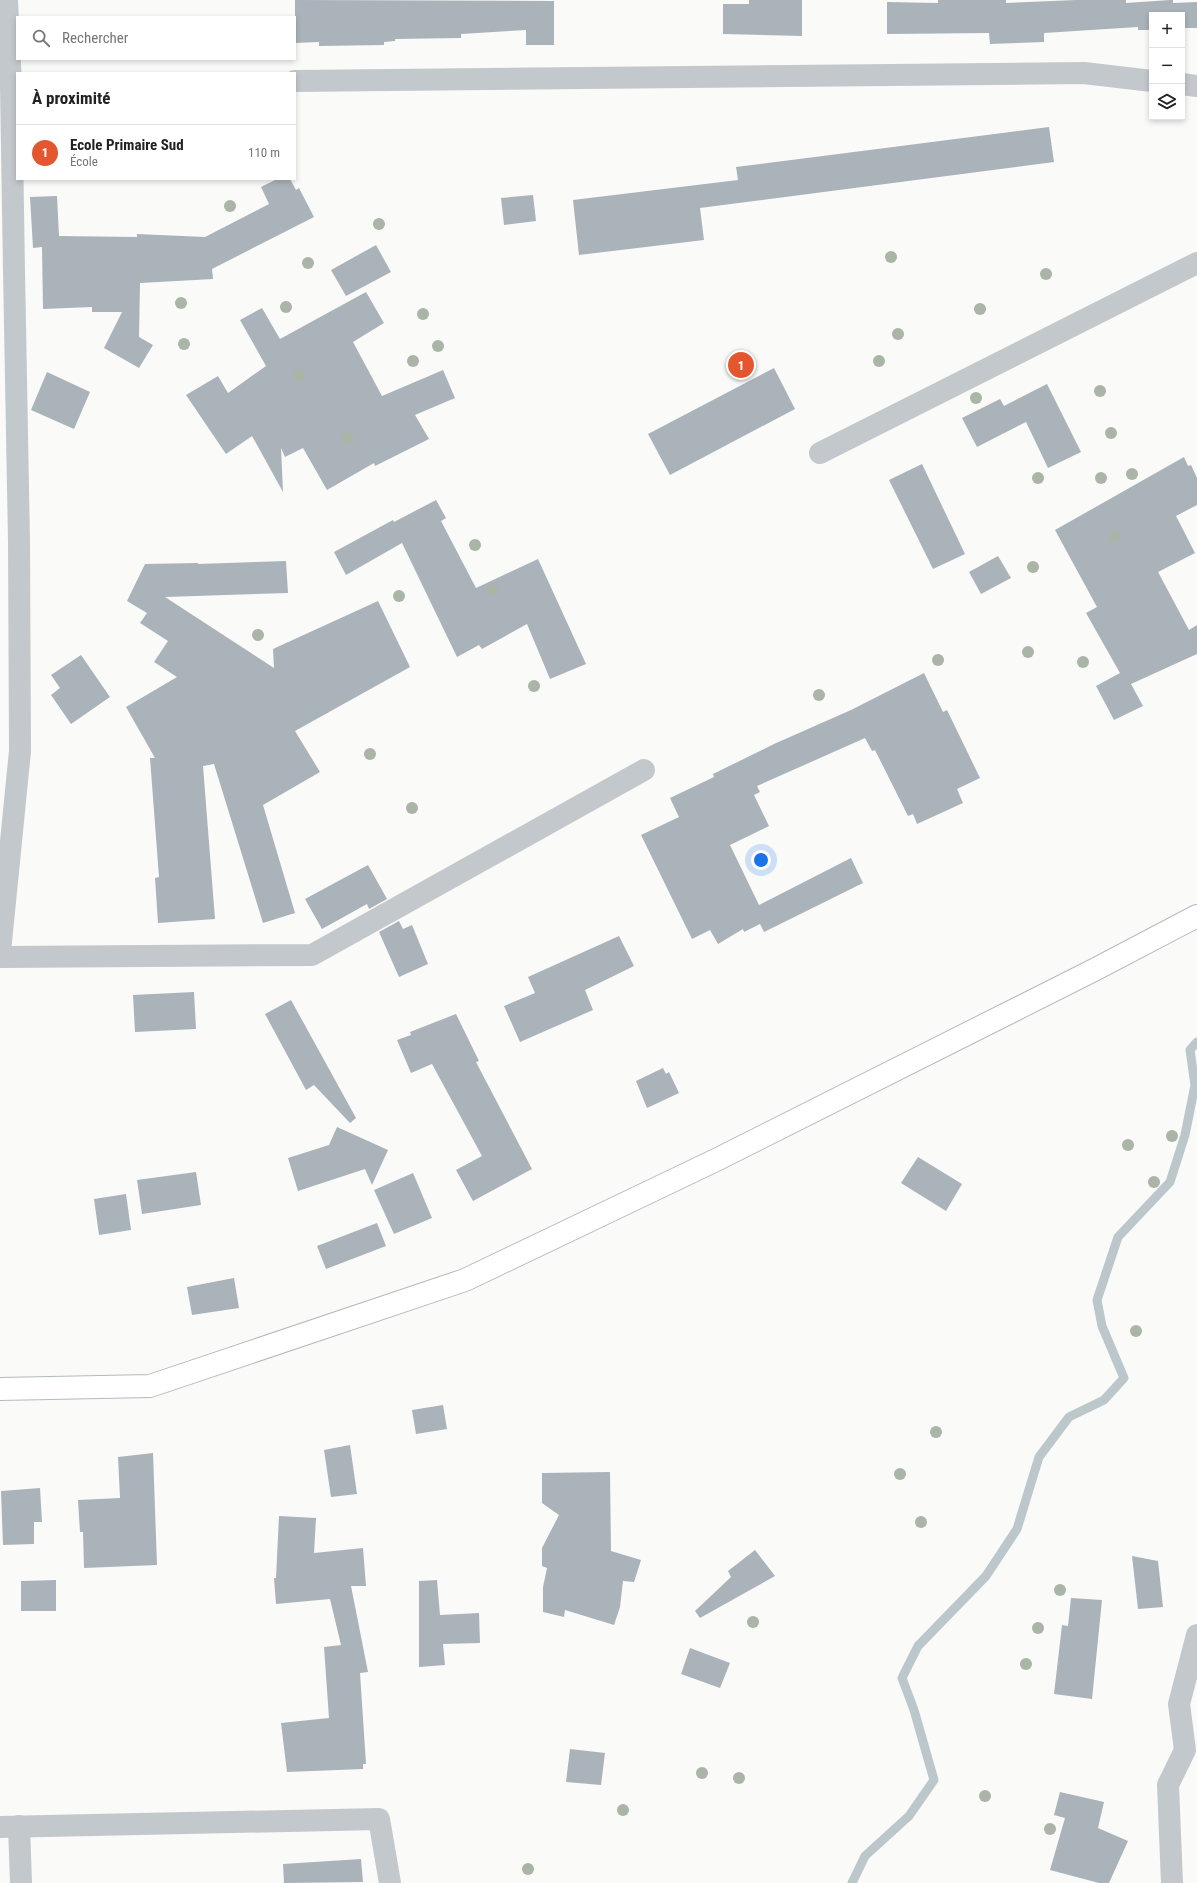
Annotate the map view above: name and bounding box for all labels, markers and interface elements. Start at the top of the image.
map controls [1149,12,1185,120]
button: + [1149,12,1185,48]
search box [16,16,296,60]
icon: search [30,27,52,49]
text: Rechercher [62,29,128,47]
button: − [1149,48,1185,84]
button: layers [1149,84,1185,120]
text: À proximité [32,88,110,108]
text: Ecole Primaire Sud [70,136,184,154]
text: 1 [42,145,48,160]
text: 110 m [248,145,280,160]
text: École [70,154,98,169]
pin: 1 [728,350,754,380]
your location [751,850,771,870]

